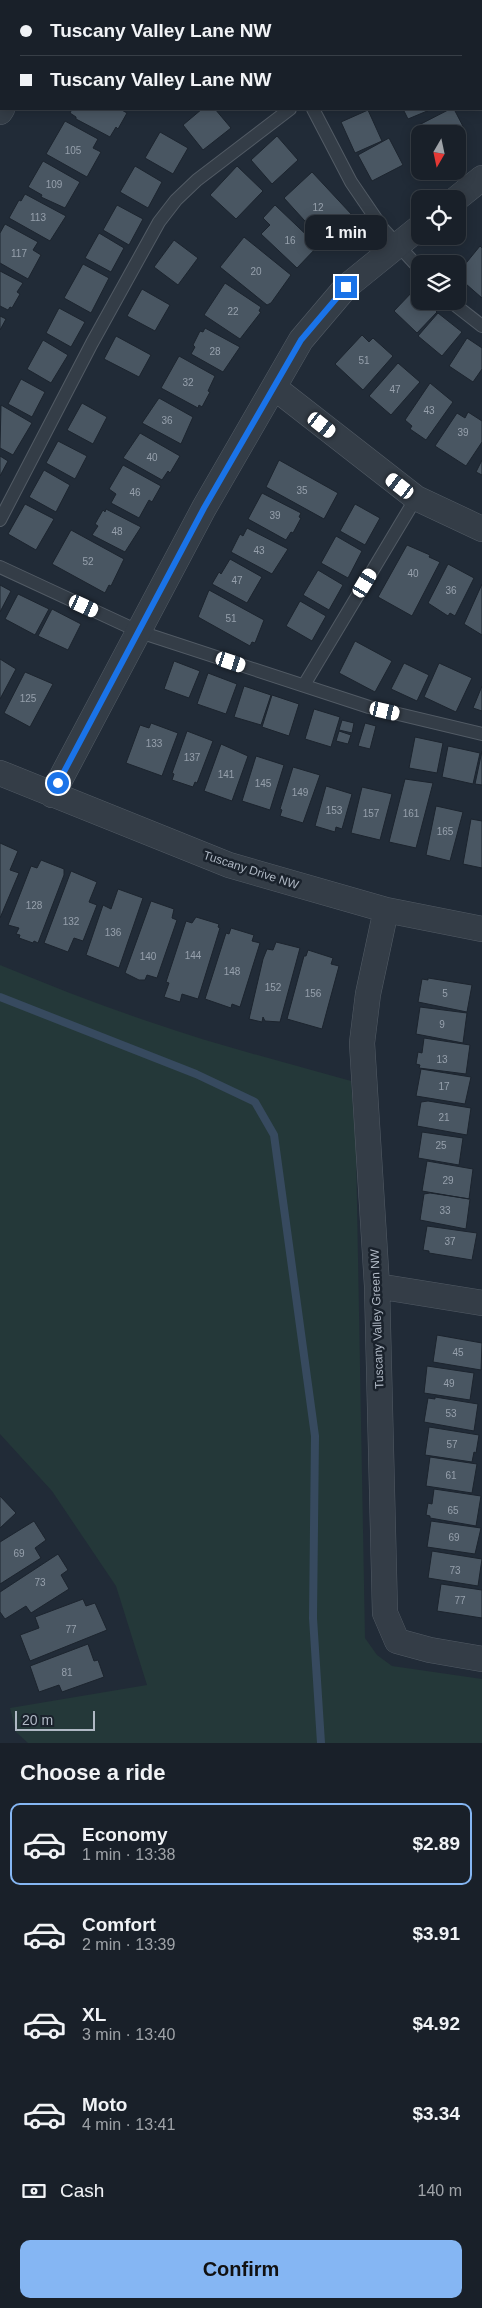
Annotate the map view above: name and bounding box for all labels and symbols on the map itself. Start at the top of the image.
north arrow [411,125,466,180]
house number: 105 [65,145,82,156]
house number: 109 [46,179,63,190]
house number: 12 [312,202,324,213]
house number: 113 [30,212,46,223]
callout: 1 min [305,214,387,250]
house number: 16 [284,235,296,246]
house number: 117 [11,248,27,259]
house number: 20 [250,266,262,277]
route end [335,276,357,298]
house number: 22 [227,306,239,317]
house number: 28 [209,346,221,357]
house number: 51 [358,355,370,366]
house number: 32 [182,377,194,388]
house number: 47 [389,384,401,395]
house number: 43 [423,405,435,416]
car [305,410,338,440]
house number: 36 [161,415,173,426]
house number: 39 [457,427,469,438]
house number: 40 [146,452,158,463]
car [383,471,416,501]
house number: 35 [296,485,308,496]
house number: 46 [129,487,141,498]
house number: 39 [269,510,281,521]
house number: 48 [111,526,123,537]
house number: 43 [253,545,265,556]
house number: 52 [82,556,94,567]
car [350,566,379,600]
house number: 40 [407,568,419,579]
house number: 47 [231,575,243,586]
house number: 36 [445,585,457,596]
car [67,593,100,619]
house number: 51 [225,613,237,624]
car [214,650,247,674]
house number: 125 [20,693,37,704]
car [368,700,401,722]
house number: 133 [146,738,163,749]
house number: 137 [184,752,201,763]
house number: 141 [218,769,235,780]
route start [47,772,69,794]
house number: 145 [255,778,272,789]
house number: 149 [292,787,309,798]
house number: 153 [326,805,343,816]
house number: 157 [363,808,380,819]
house number: 161 [403,808,420,819]
house number: 165 [437,826,454,837]
street label: Tuscany Drive NW [201,848,301,892]
house number: 128 [26,900,43,911]
house number: 132 [63,916,80,927]
house number: 136 [105,927,122,938]
house number: 144 [185,950,202,961]
house number: 140 [140,951,157,962]
house number: 148 [224,966,241,977]
house number: 152 [265,982,282,993]
house number: 156 [305,988,322,999]
house number: 5 [442,988,448,999]
house number: 9 [439,1019,445,1030]
house number: 13 [436,1054,448,1065]
house number: 17 [438,1081,450,1092]
house number: 21 [438,1112,450,1123]
house number: 25 [435,1140,447,1151]
house number: 29 [442,1175,454,1186]
house number: 33 [439,1205,451,1216]
house number: 37 [444,1236,456,1247]
street label: Tuscany Valley Green NW [368,1248,386,1389]
house number: 45 [452,1347,464,1358]
house number: 49 [443,1378,455,1389]
house number: 53 [445,1408,457,1419]
house number: 57 [446,1439,458,1450]
house number: 61 [445,1470,457,1481]
house number: 65 [447,1505,459,1516]
house number: 69 [448,1532,460,1543]
house number: 69 [13,1548,25,1559]
house number: 73 [449,1565,461,1576]
house number: 73 [34,1577,46,1588]
house number: 77 [454,1595,466,1606]
house number: 77 [65,1624,77,1635]
house number: 81 [61,1667,73,1678]
scale bar [15,1708,95,1731]

